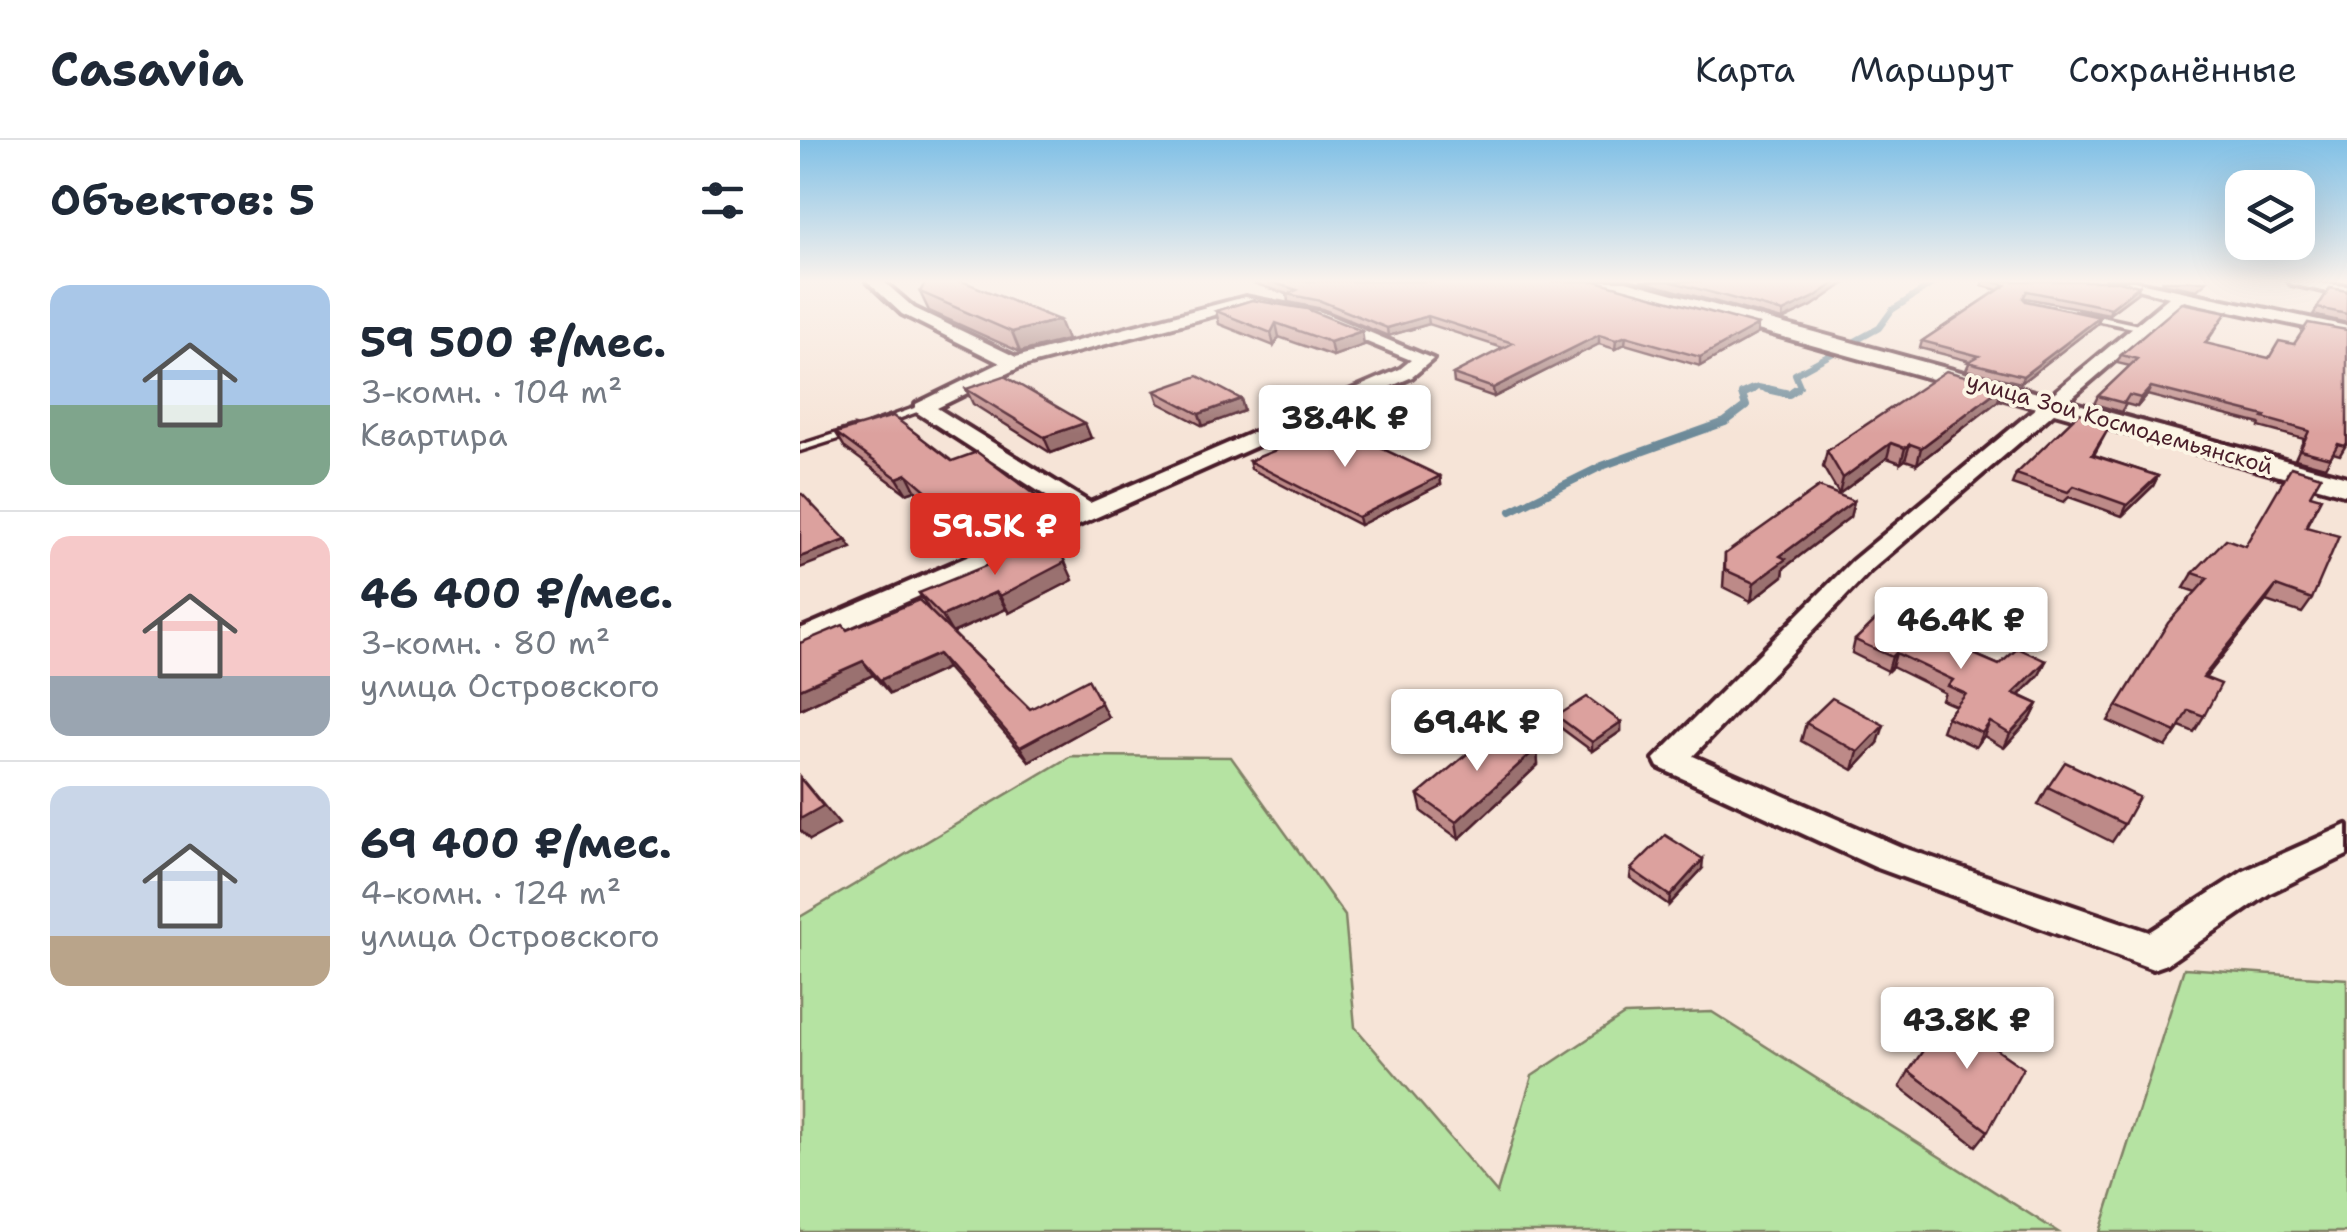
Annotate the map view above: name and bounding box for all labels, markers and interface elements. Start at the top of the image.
text: Casavia [50,37,244,101]
text: Карта [1695,46,1795,93]
text: Маршрут [1850,46,2013,93]
text: Сохранённые [2068,46,2297,93]
map controls [2225,170,2315,260]
button: layers [2225,170,2315,260]
text: Объектов: 5 [50,172,315,228]
icon: filters [695,173,750,228]
text: 59 500 ₽/мес. [360,314,666,370]
icon: home [130,325,250,445]
street label: улица Зои Космодемьянской [1963,366,2276,481]
text: 3-комн. · 104 m² [360,370,622,413]
pin: 38.4K ₽ [1253,385,1437,470]
text: 38.4K ₽ [1281,396,1409,439]
text: Квартира [360,413,508,456]
pin: 59.5K ₽ [903,493,1087,578]
text: 59.5K ₽ [932,504,1058,547]
text: 46 400 ₽/мес. [360,565,673,621]
icon: home [130,576,250,696]
pin: 46.4K ₽ [1869,587,2053,672]
text: 46.4K ₽ [1897,598,2025,641]
text: 3-комн. · 80 m² [360,621,610,664]
text: улица Островского [360,664,660,707]
pin: 69.4K ₽ [1385,689,1569,774]
text: 69.4K ₽ [1413,700,1541,743]
text: 69 400 ₽/мес. [360,815,672,871]
icon: home [130,826,250,946]
text: 4-комн. · 124 m² [360,871,621,914]
text: улица Островского [360,914,660,957]
pin: 43.8K ₽ [1875,987,2059,1072]
text: 43.8K ₽ [1903,998,2031,1041]

